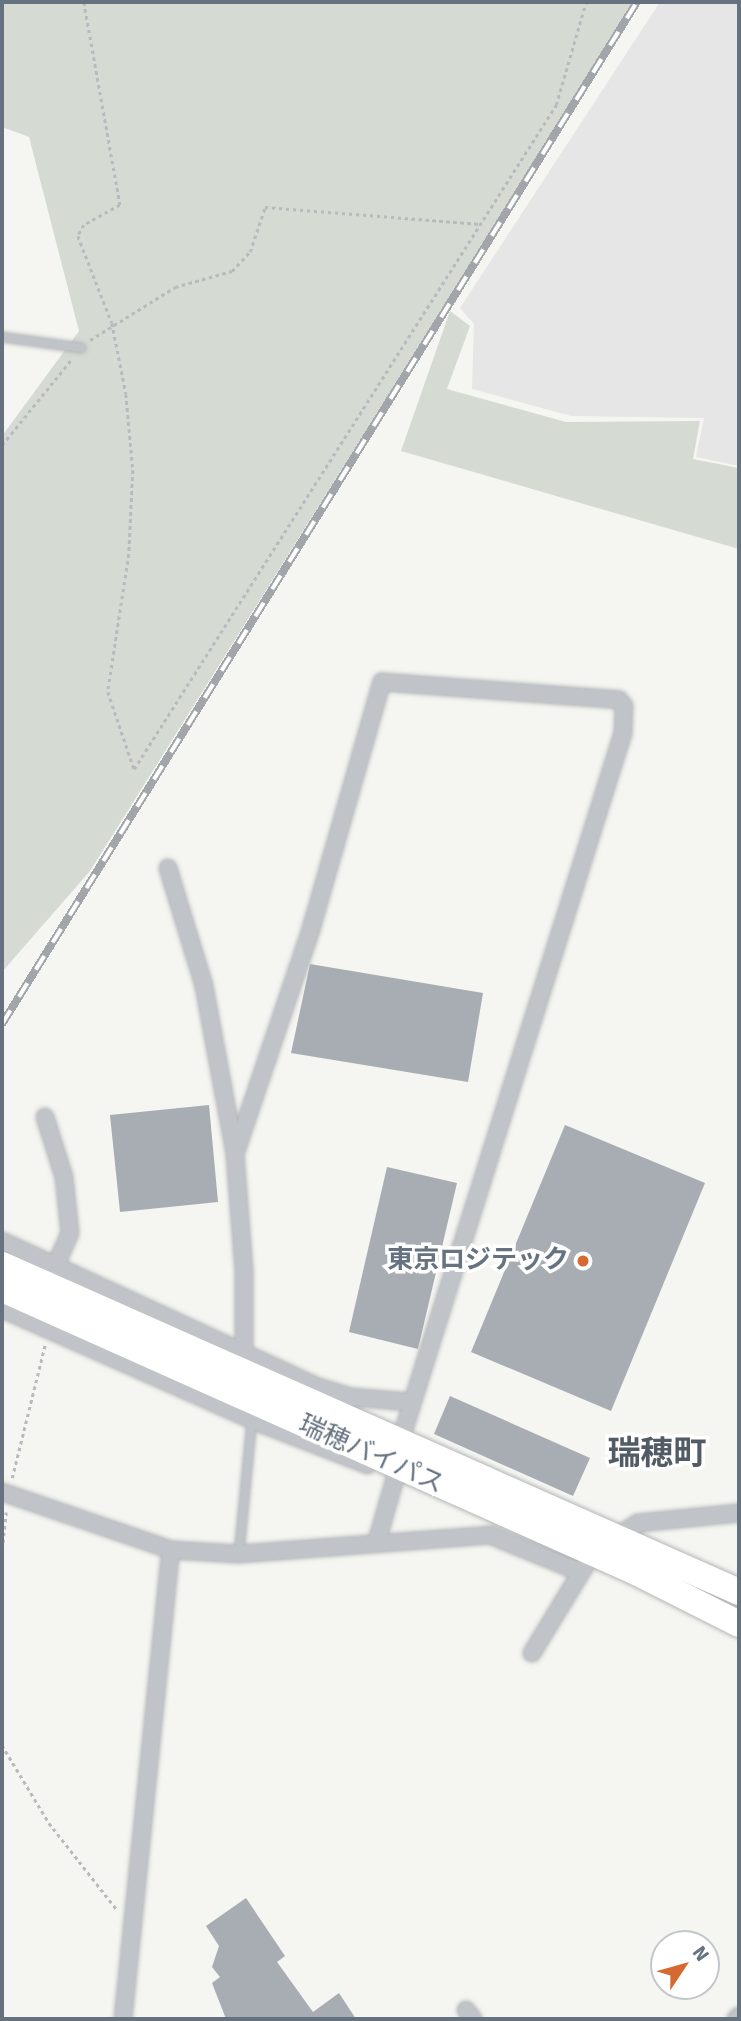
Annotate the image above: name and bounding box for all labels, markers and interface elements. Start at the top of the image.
place label: 東京ロジテック [387,1245,569,1277]
marker: 東京ロジテック [575,1253,591,1269]
street label: 瑞穂バイパス [293,1409,449,1501]
district label: 瑞穂町 [608,1434,706,1474]
north arrow [650,1930,720,2000]
text: N [687,1941,714,1966]

